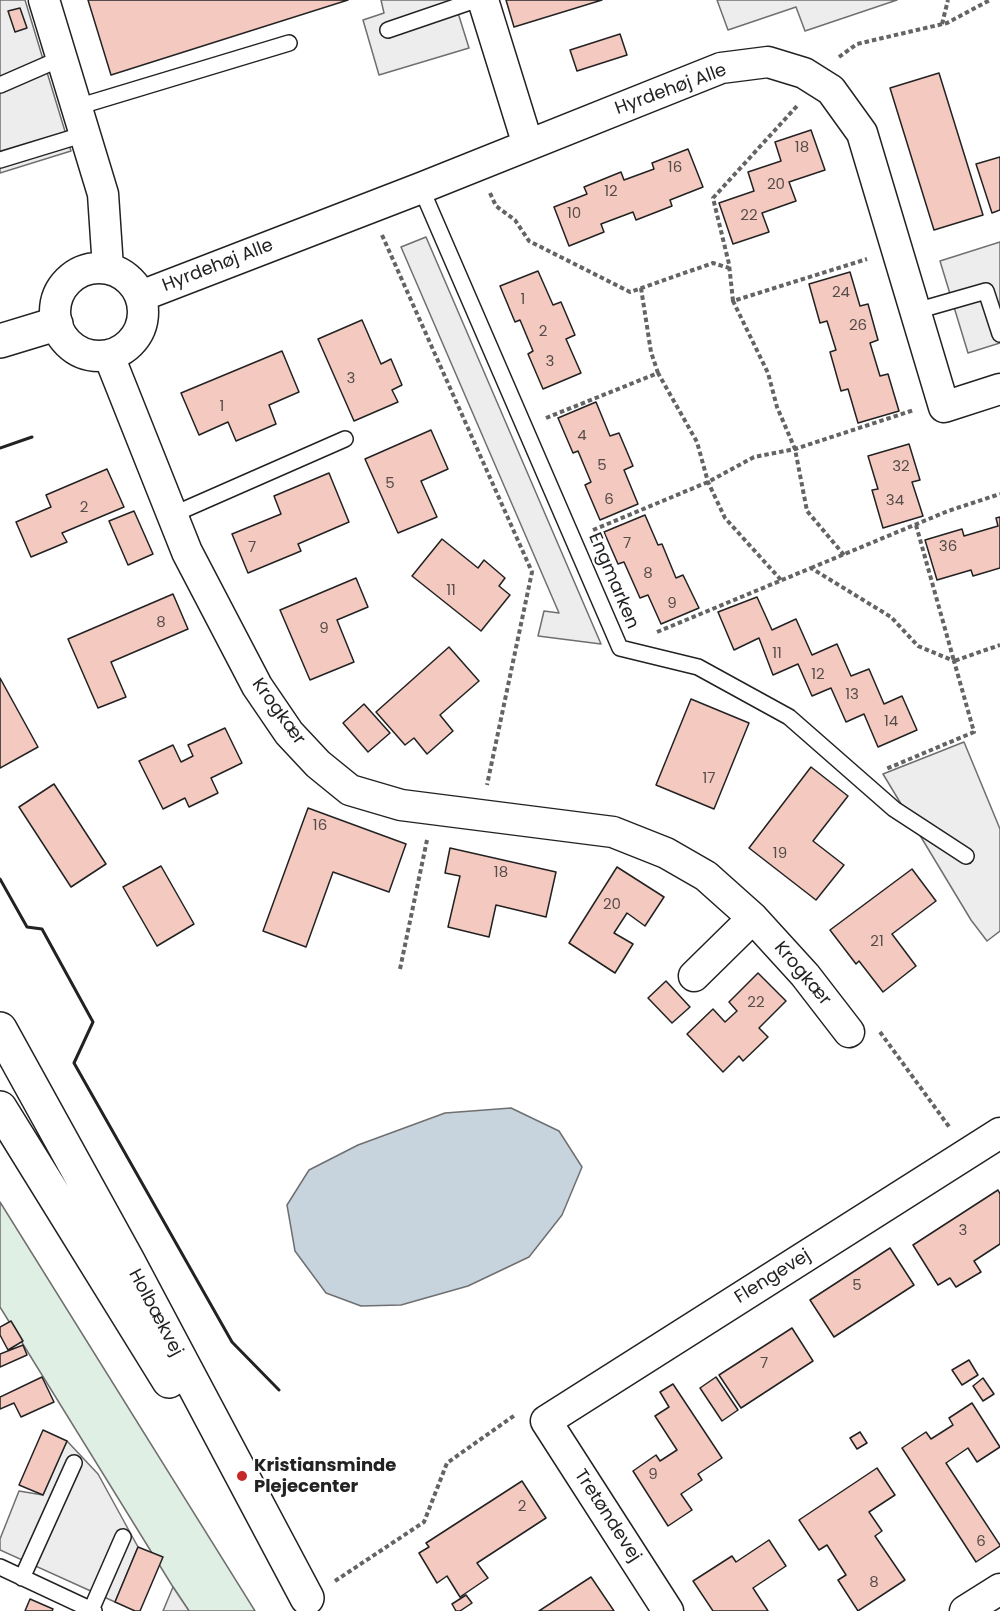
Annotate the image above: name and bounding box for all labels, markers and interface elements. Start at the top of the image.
street label: Hyrdehøj Alle [612,60,730,120]
house number: 18 [795,139,809,157]
house number: 16 [668,159,682,177]
house number: 20 [767,176,785,194]
house number: 12 [604,183,618,201]
house number: 10 [567,205,581,223]
house number: 22 [740,207,758,225]
street label: Hyrdehøj Alle [159,235,277,297]
house number: 24 [832,284,850,302]
house number: 1 [521,291,525,309]
house number: 26 [849,317,867,335]
house number: 2 [539,323,547,341]
house number: 3 [546,353,554,371]
house number: 3 [347,370,355,388]
house number: 1 [220,398,224,416]
house number: 4 [577,427,587,445]
house number: 5 [597,457,607,475]
house number: 32 [892,458,910,476]
house number: 5 [385,475,395,493]
house number: 6 [604,491,614,509]
house number: 34 [886,492,904,510]
house number: 2 [80,499,88,517]
street label: Engmarken [583,530,643,632]
house number: 7 [623,535,631,553]
house number: 36 [939,538,957,556]
house number: 7 [248,539,256,557]
house number: 8 [643,565,653,583]
house number: 11 [446,582,456,600]
house number: 9 [667,595,677,613]
house number: 8 [156,614,166,632]
house number: 9 [319,620,329,638]
house number: 11 [772,645,782,663]
house number: 12 [811,666,825,684]
street label: Krogkær [247,675,309,749]
house number: 13 [845,686,859,704]
house number: 14 [884,713,898,731]
house number: 17 [703,770,715,788]
house number: 16 [313,817,327,835]
house number: 19 [773,845,787,863]
house number: 18 [494,864,508,882]
house number: 20 [603,896,621,914]
house number: 21 [870,933,884,951]
street label: Krogkær [769,938,835,1010]
house number: 22 [747,994,765,1012]
house number: 3 [959,1222,967,1240]
street label: Flengevej [731,1245,815,1309]
street label: Holbækvej [123,1266,187,1360]
house number: 5 [852,1277,862,1295]
house number: 7 [760,1355,768,1373]
place label: Kristiansminde Plejecenter [254,1455,396,1498]
street label: Tretøndevej [569,1466,645,1566]
house number: 9 [648,1466,658,1484]
marker: Kristiansminde Plejecenter [235,1469,249,1483]
house number: 2 [518,1498,526,1516]
house number: 6 [976,1533,986,1551]
house number: 8 [869,1574,879,1592]

